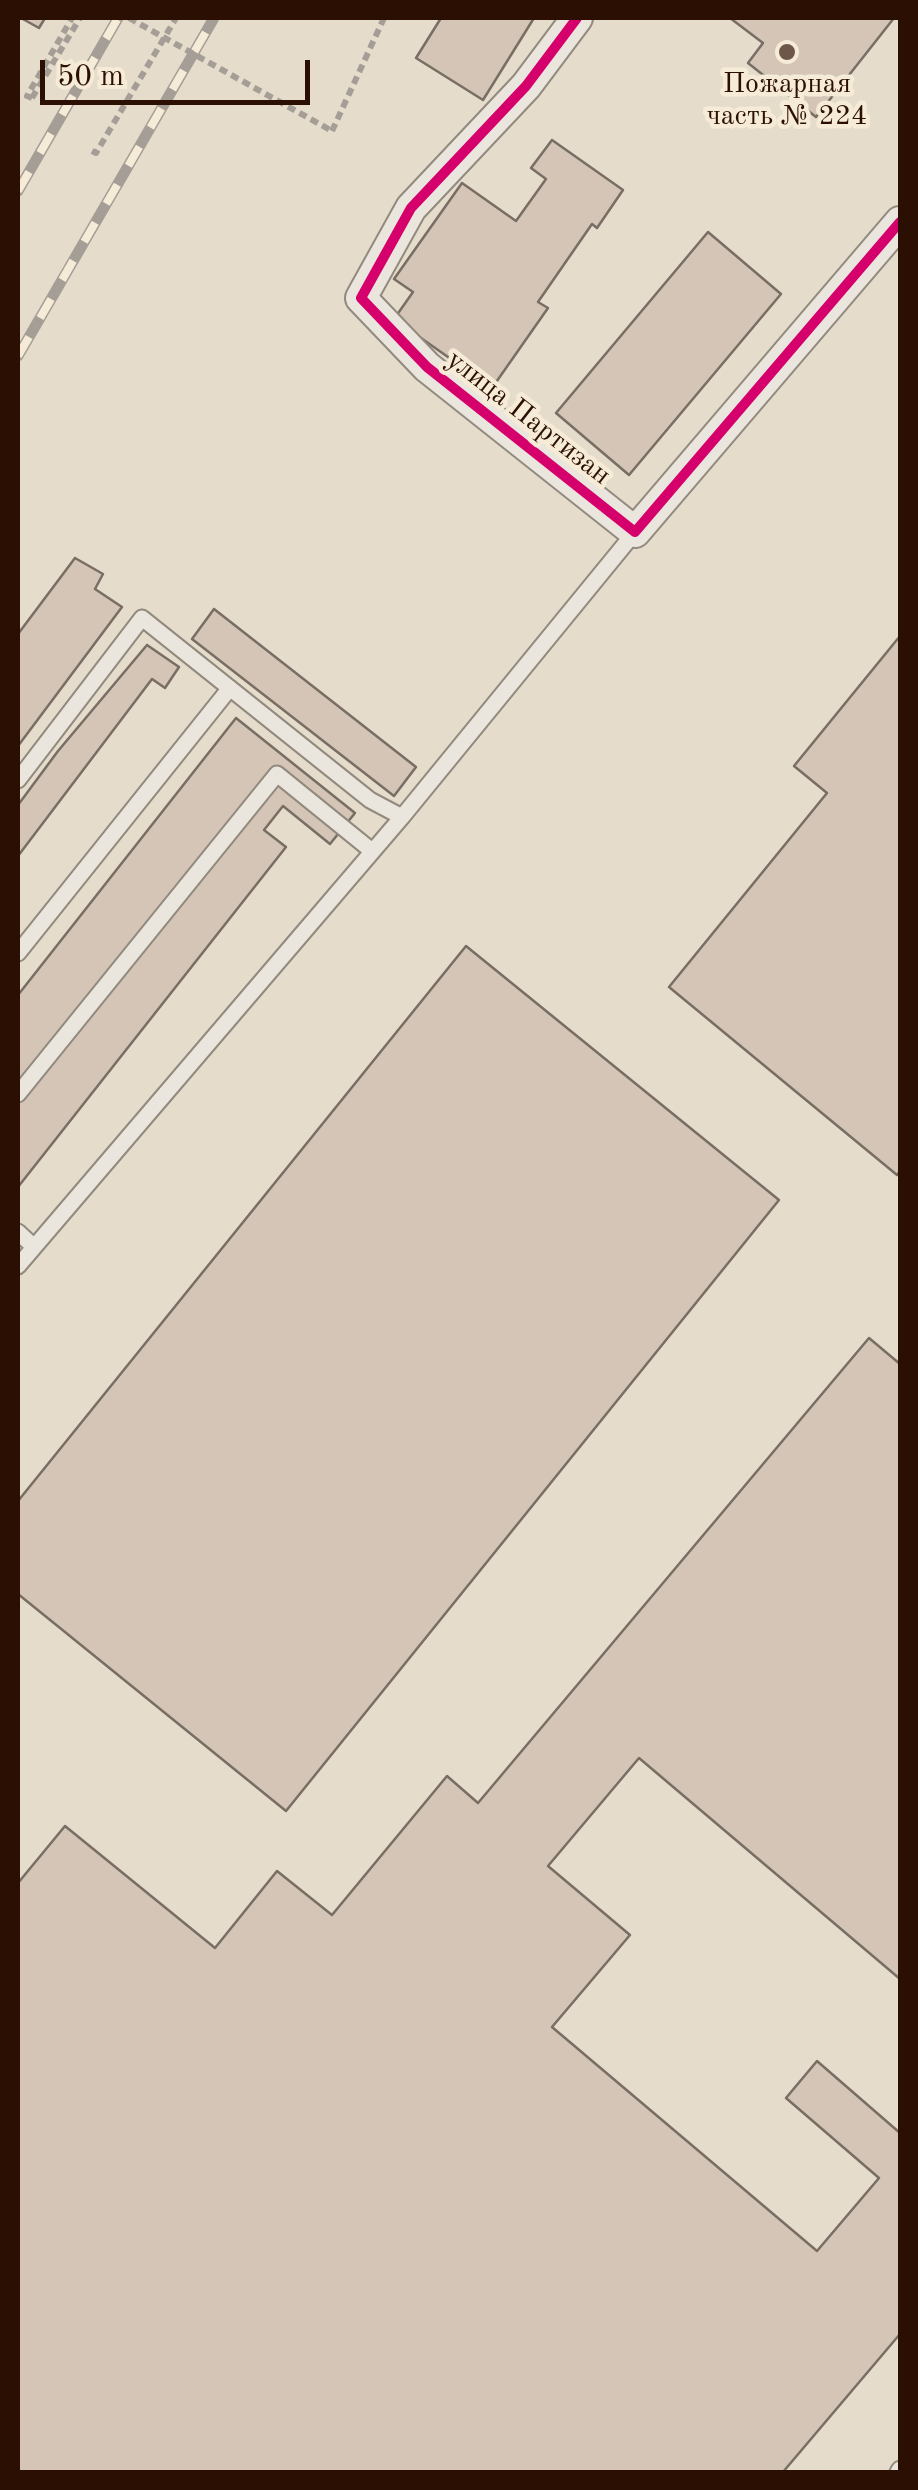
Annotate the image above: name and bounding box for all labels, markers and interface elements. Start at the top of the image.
scale bar [45,40,315,102]
marker: Пожарная часть № 224 [776,41,798,63]
text: 50 m [57,62,124,92]
place label: Пожарная часть № 224 [707,68,867,134]
street label: улица Партизан [439,343,617,493]

